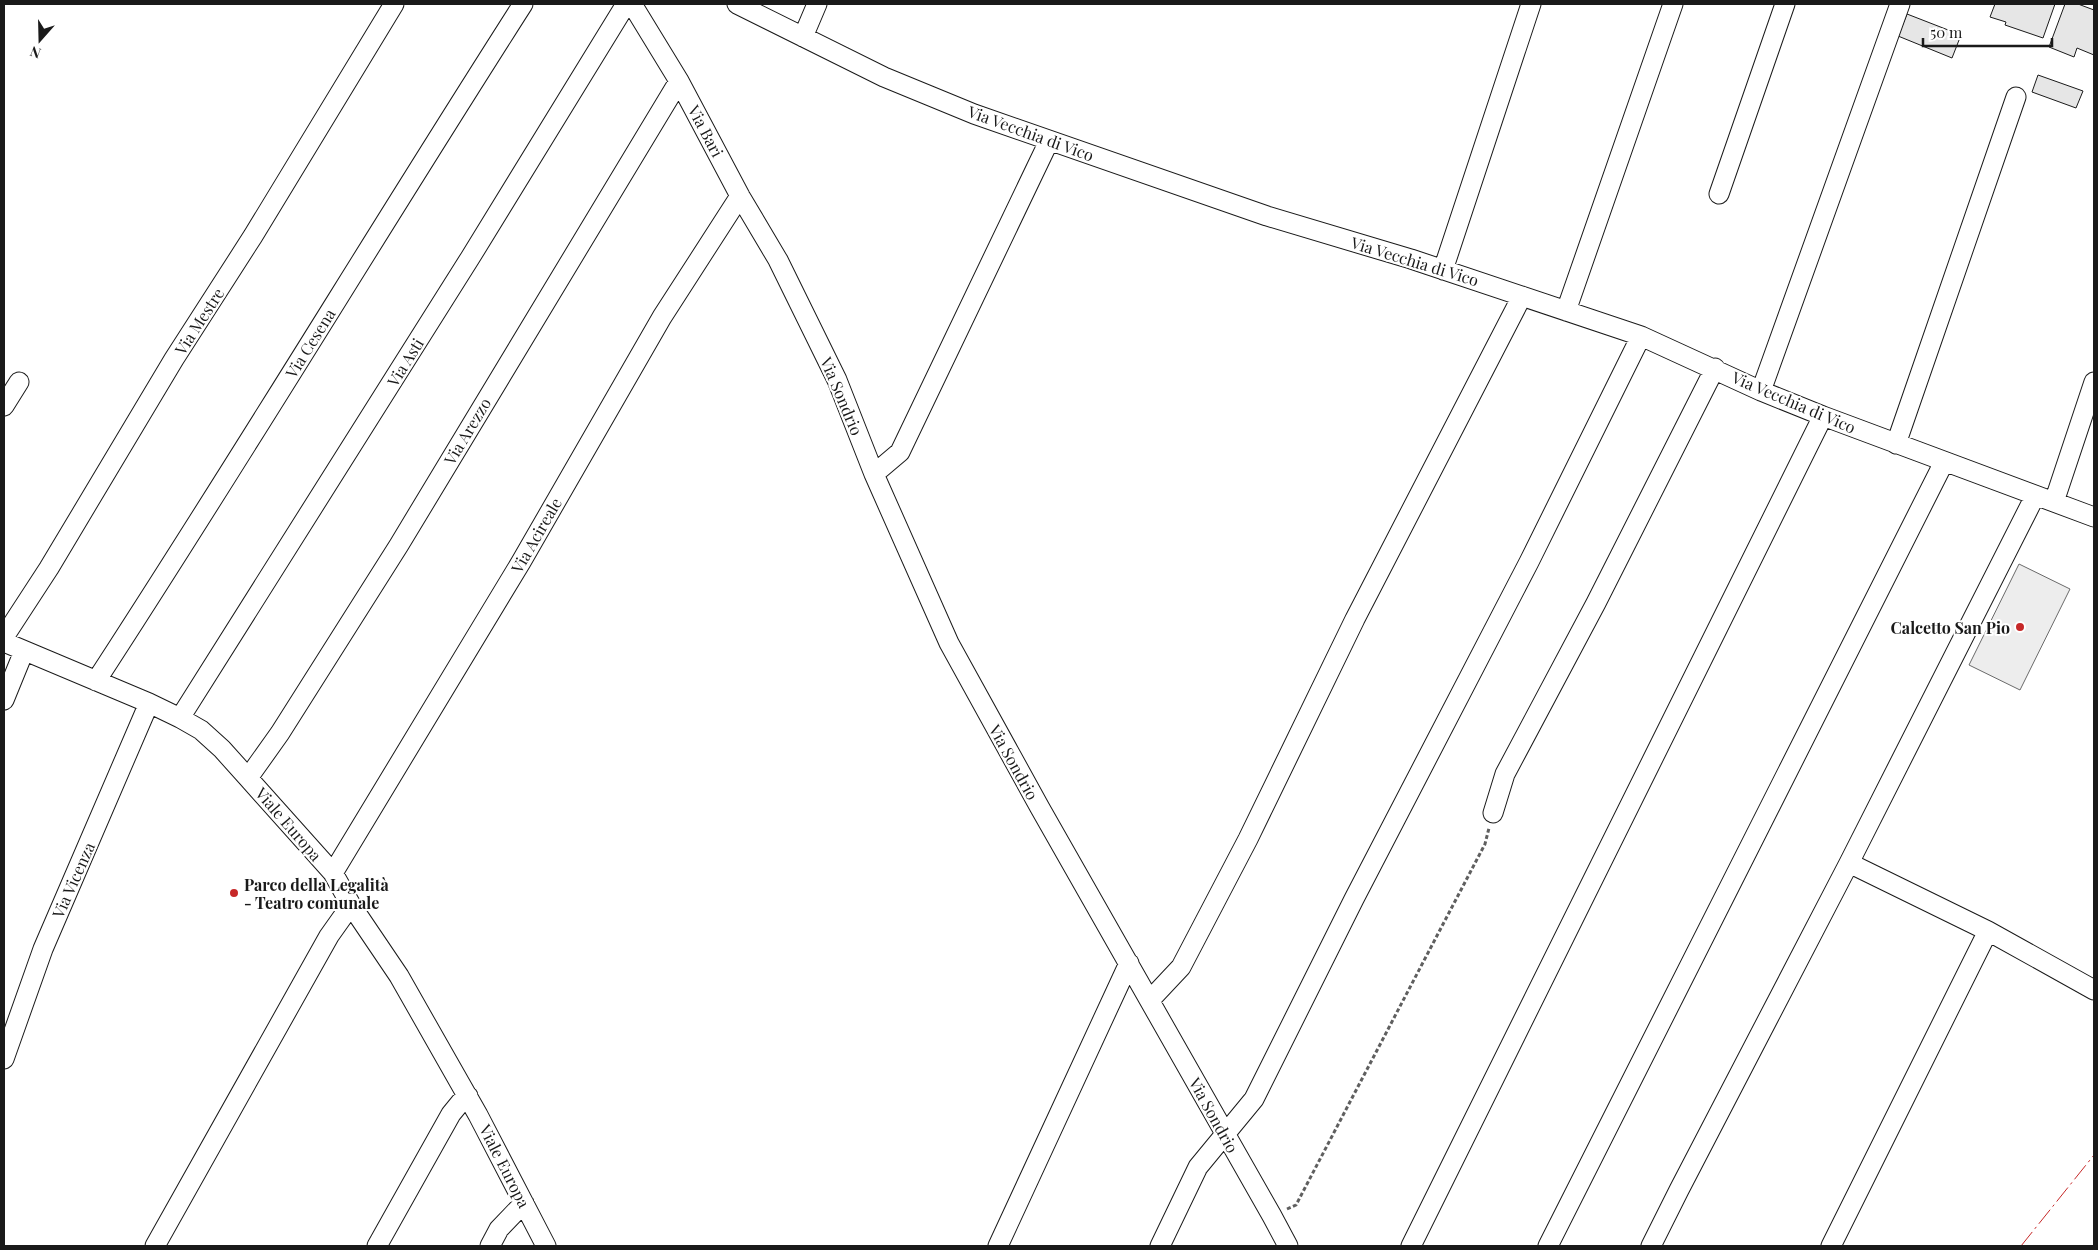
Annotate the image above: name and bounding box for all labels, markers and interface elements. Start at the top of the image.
north arrow [15,15,65,65]
scale bar [1923,15,2052,47]
text: 50 m [1930,22,1963,42]
text: N [27,42,43,63]
street label: Via Vecchia di Vico [964,100,1097,166]
street label: Via Bari [683,101,729,161]
street label: Via Vecchia di Vico [1348,231,1482,290]
street label: Via Mestre [169,284,228,359]
street label: Via Cesena [280,304,340,382]
street label: Via Asti [381,334,428,391]
street label: Via Sondrio [816,353,868,438]
street label: Via Vecchia di Vico [1728,366,1859,438]
street label: Via Arezzo [438,393,495,469]
street label: Via Acireale [506,494,566,577]
place label: Calcetto San Pio [1891,617,2010,638]
marker: Calcetto San Pio [2014,621,2026,633]
street label: Via Sondrio [984,720,1043,804]
street label: Viale Europa [251,782,327,865]
street label: Via Vicenza [47,839,99,922]
place label: Parco della Legalità - Teatro comunale [244,874,389,913]
marker: Parco della Legalità - Teatro comunale [228,887,240,899]
street label: Via Sondrio [1184,1073,1243,1157]
street label: Viale Europa [475,1120,535,1211]

